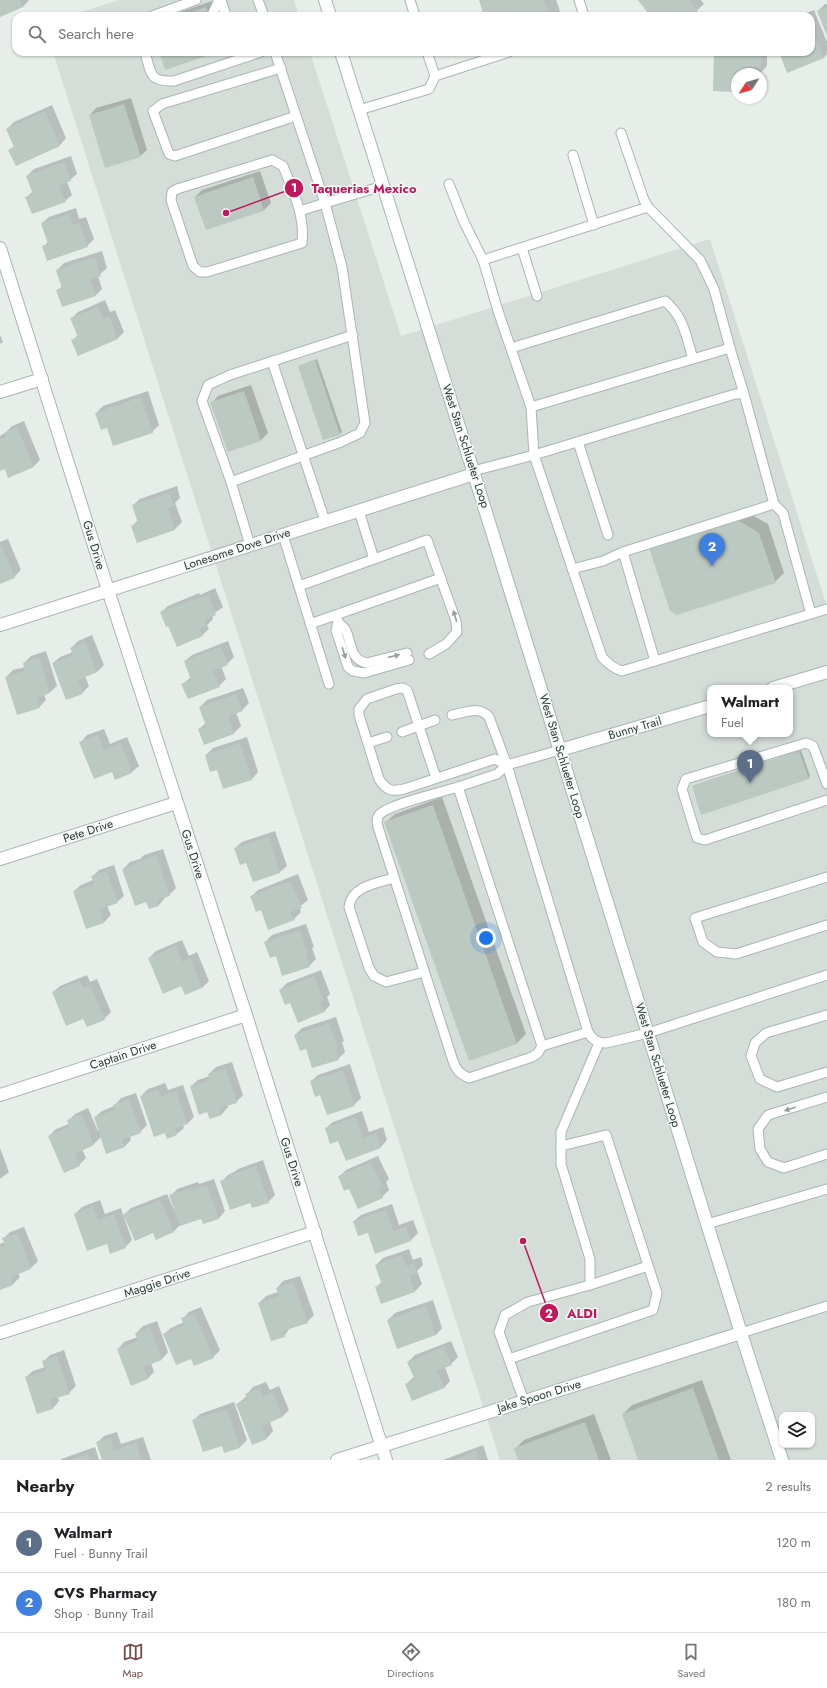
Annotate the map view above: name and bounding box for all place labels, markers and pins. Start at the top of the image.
callout: Taquerias Mexico [284,176,425,201]
pin: 2 [699,533,725,566]
pin: 1 [737,750,763,783]
callout: ALDI [539,1301,605,1326]

